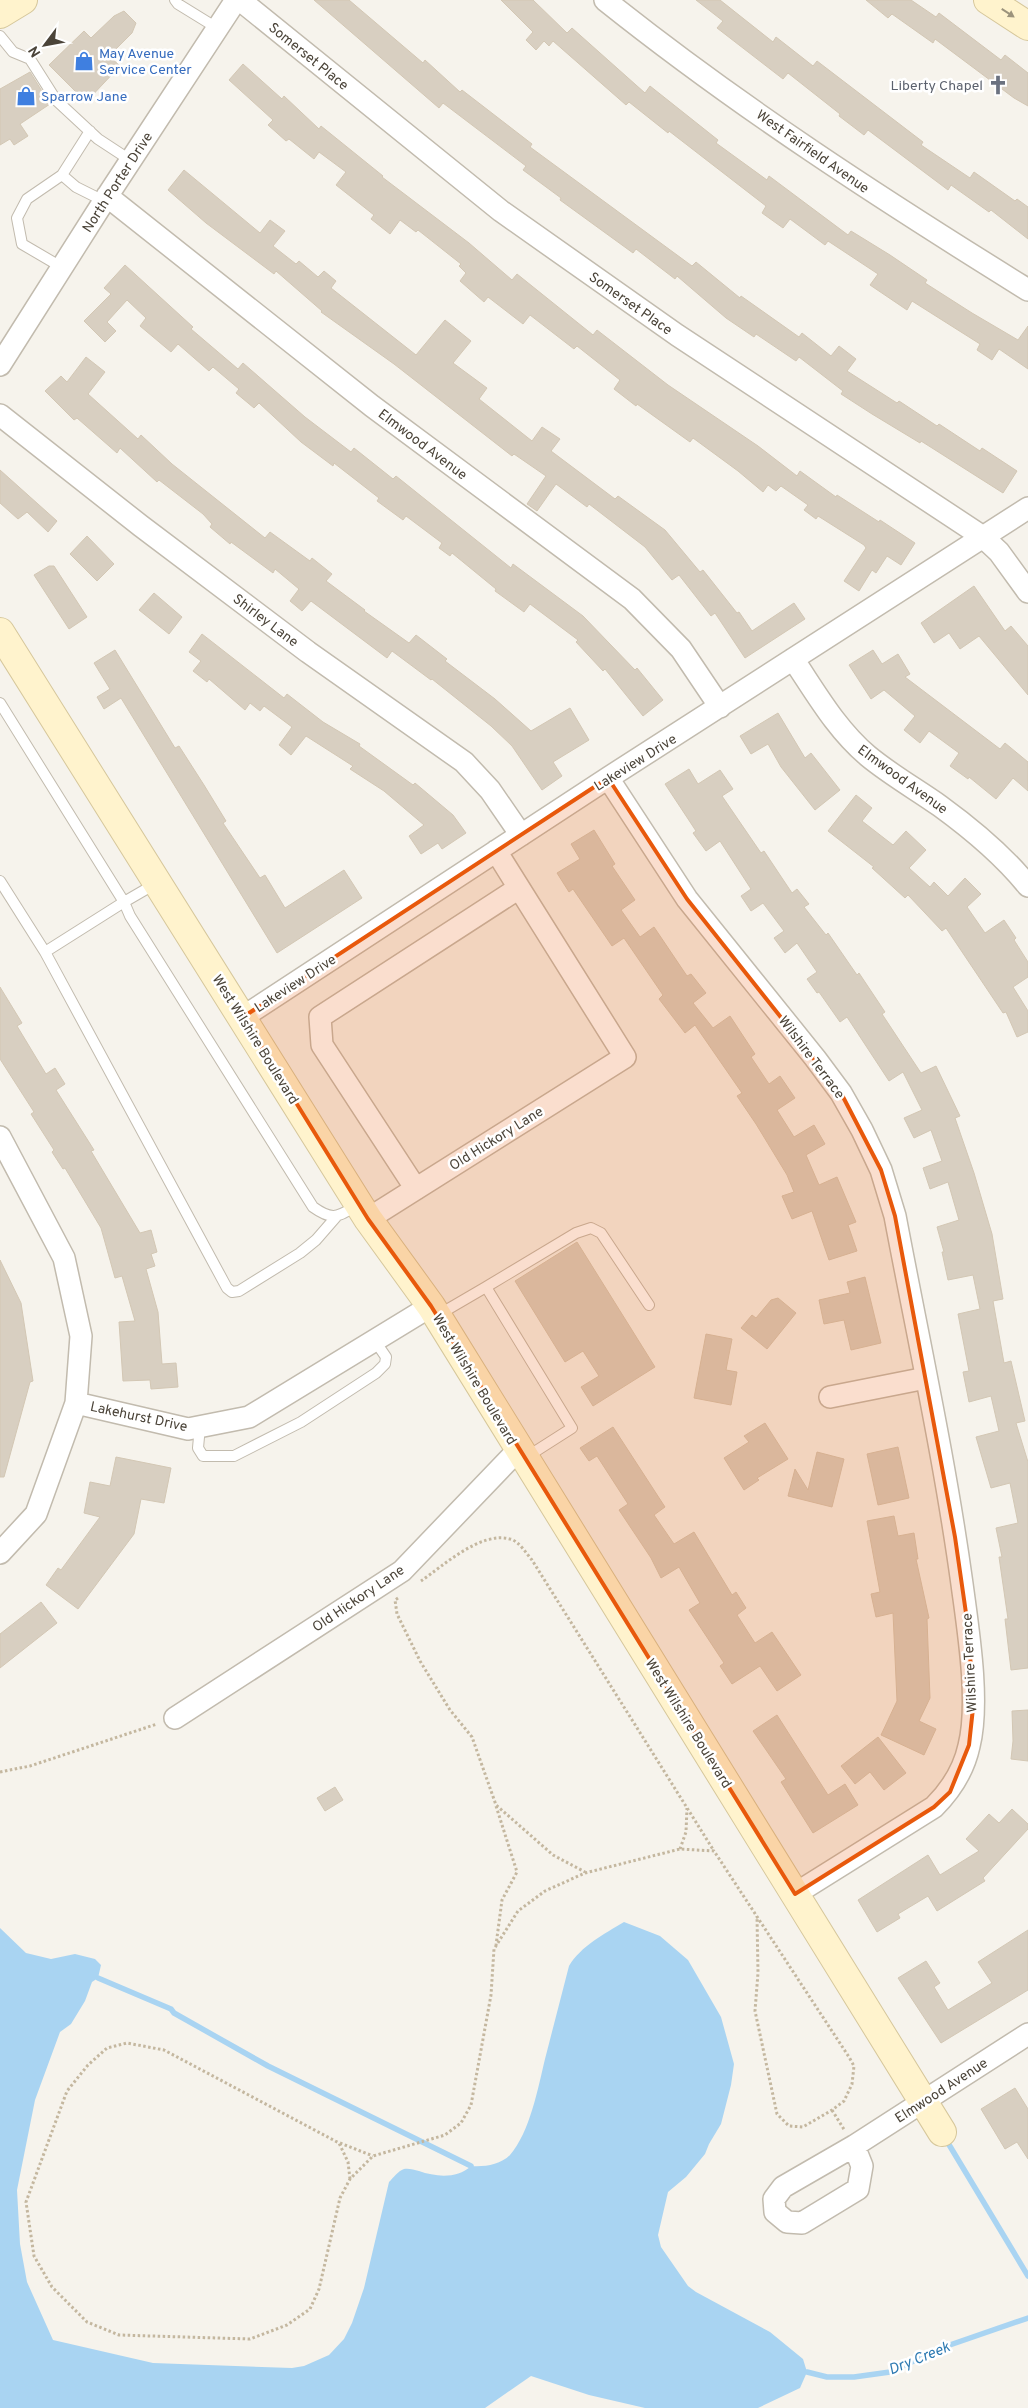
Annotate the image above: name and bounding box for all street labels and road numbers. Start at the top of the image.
street label: Somerset Place [265,20,351,95]
street label: West Fairfield Avenue [752,107,872,198]
street label: North Porter Drive [79,129,157,236]
street label: Somerset Place [585,269,675,339]
street label: Elmwood Avenue [374,406,470,484]
street label: Shirley Lane [229,591,301,651]
street label: Lakeview Drive [591,731,680,795]
street label: Elmwood Avenue [854,742,950,819]
street label: Lakeview Drive [252,952,340,1017]
street label: West Wilshire Boulevard [208,972,302,1108]
street label: Wilshire Terrace [774,1013,848,1103]
street label: Old Hickory Lane [447,1104,547,1175]
street label: West Wilshire Boulevard [428,1311,520,1448]
street label: Lakehurst Drive [88,1399,189,1436]
street label: Old Hickory Lane [310,1562,408,1636]
street label: Wilshire Terrace [959,1613,982,1713]
street label: West Wilshire Boulevard [641,1656,735,1792]
street label: Elmwood Avenue [892,2055,991,2128]

